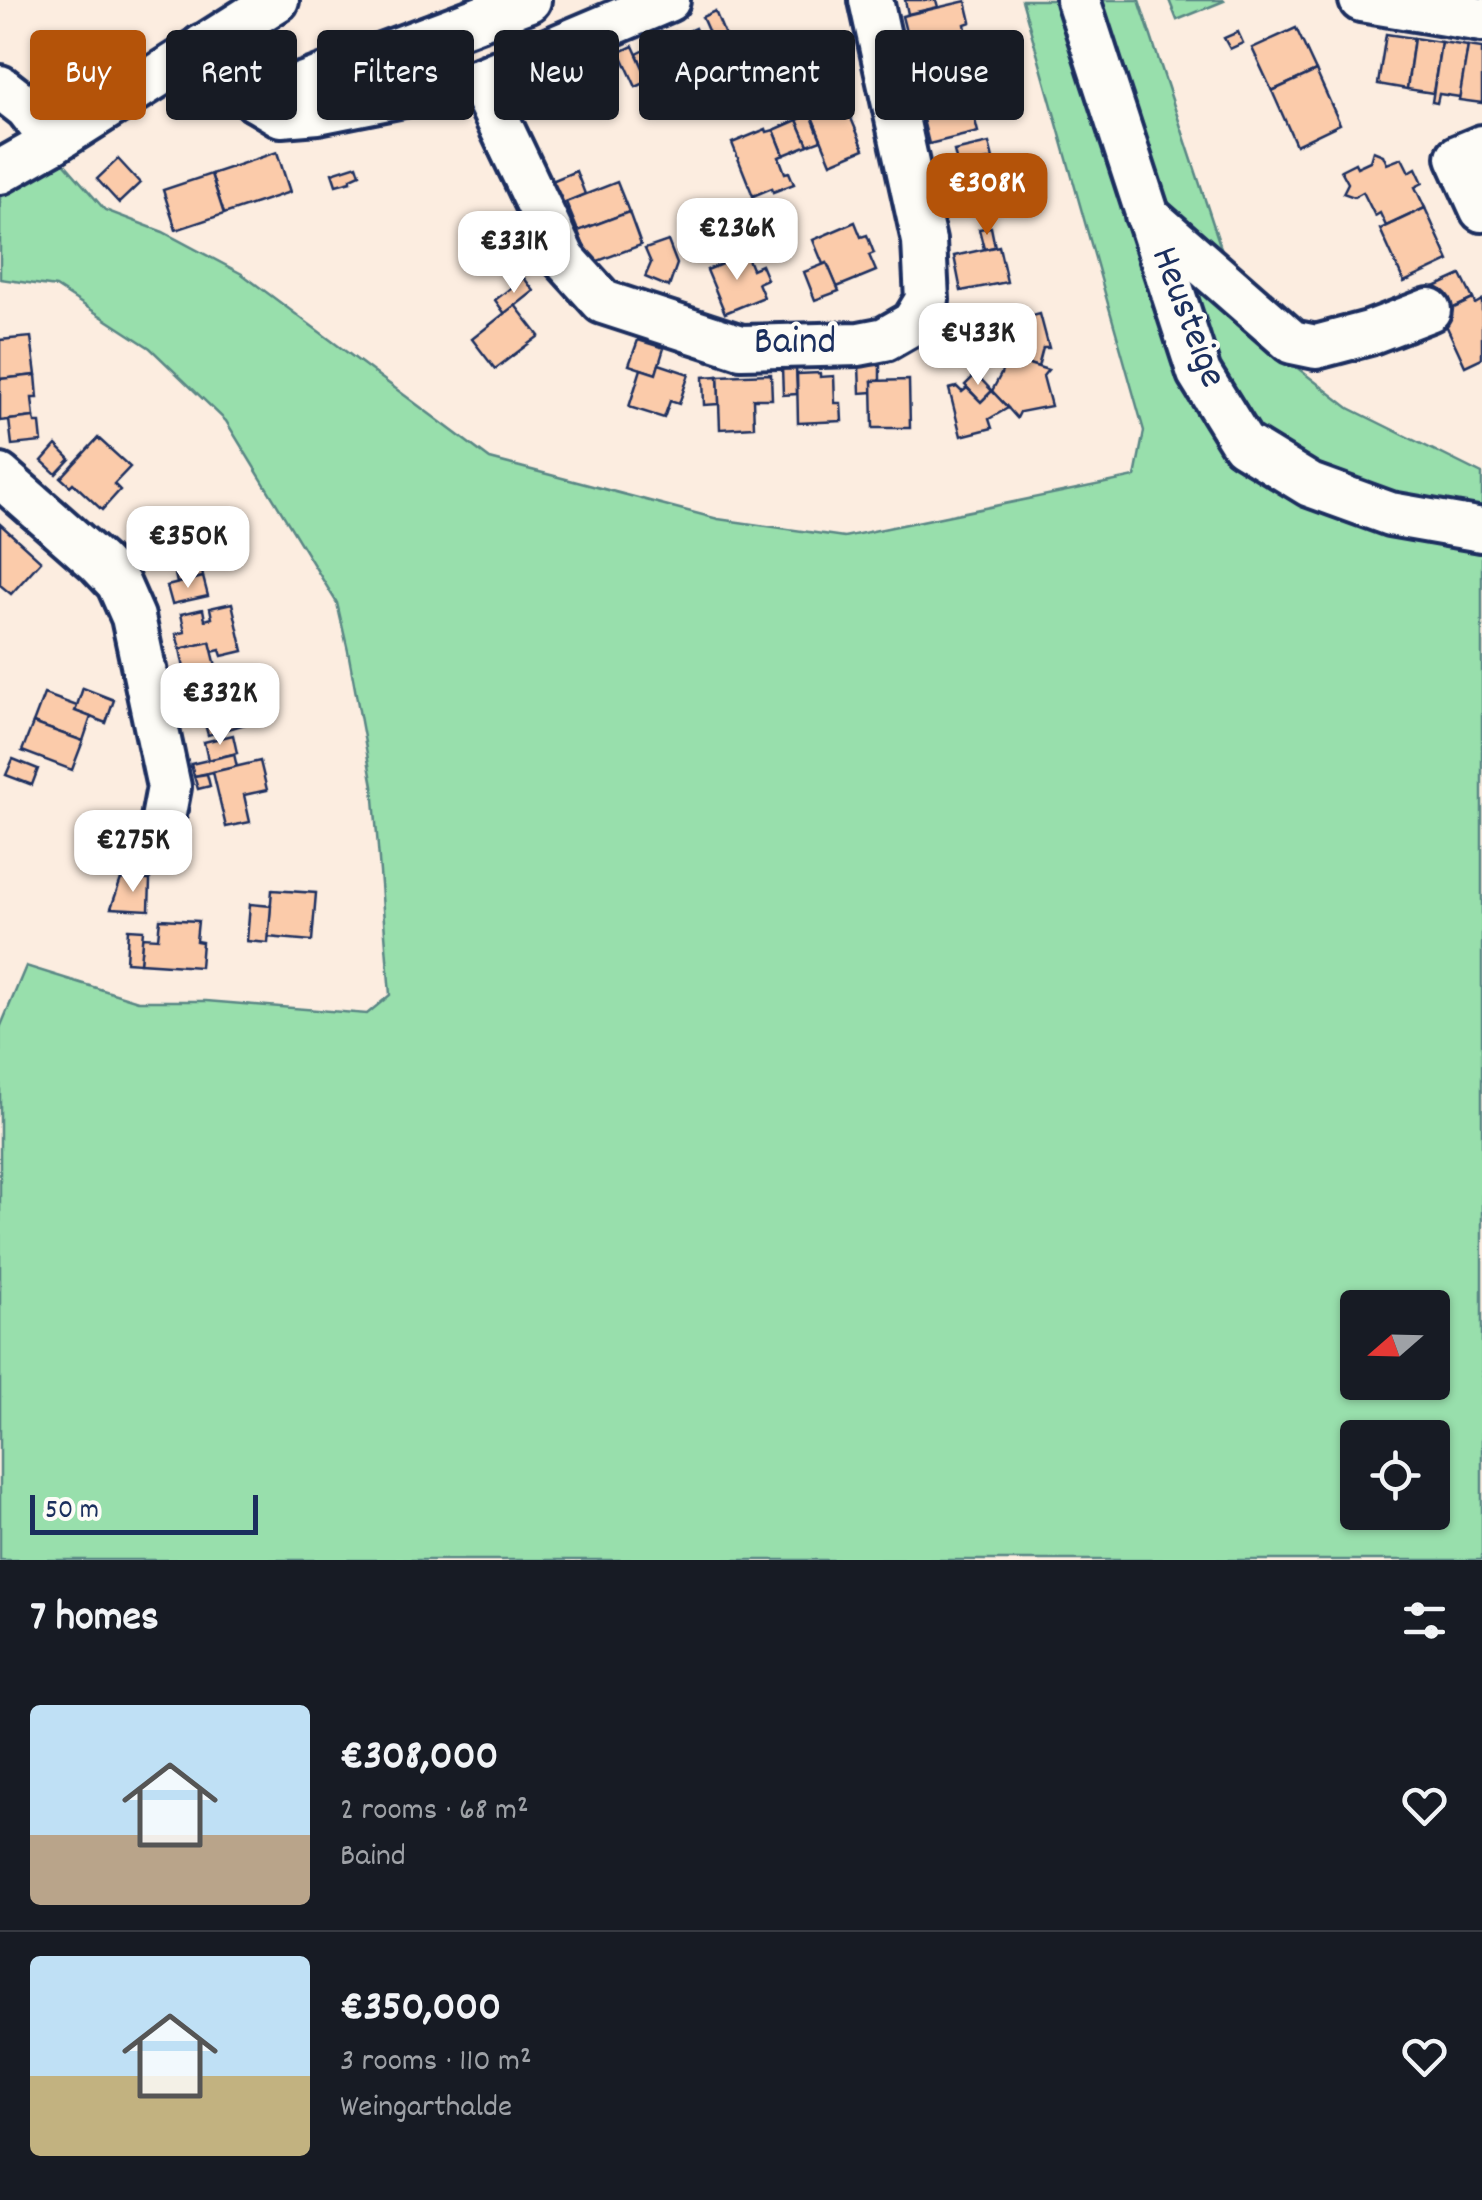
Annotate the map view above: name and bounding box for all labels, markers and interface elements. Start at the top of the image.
chip: Buy [30,30,146,120]
chip: Rent [166,30,297,120]
chip: Filters [317,30,474,120]
chip: New [494,30,619,120]
chip: Apartment [639,30,855,120]
chip: House [875,30,1024,120]
pin: €308K [917,153,1057,238]
text: €308K [948,162,1026,208]
pin: €236K [667,198,807,283]
text: €236K [699,207,775,253]
pin: €331K [444,211,584,296]
text: €331K [480,220,548,266]
street label: Heusteige [1133,239,1239,397]
pin: €433K [908,303,1048,388]
text: €433K [941,312,1015,358]
street label: Baind [754,316,836,373]
pin: €350K [118,506,258,591]
text: €350K [148,515,228,561]
pin: €332K [150,663,290,748]
text: €332K [182,672,258,718]
pin: €275K [63,810,203,895]
text: €275K [96,819,170,865]
north arrow [1340,1290,1450,1400]
map controls [1340,1290,1450,1530]
button: locate [1340,1420,1450,1530]
scale bar [30,1490,258,1534]
text: 50 m [45,1492,99,1532]
text: 7 homes [30,1590,159,1650]
icon: filters [1397,1593,1452,1648]
text: €308,000 [340,1729,498,1789]
icon: home [110,1745,230,1865]
icon: heart [1397,1778,1452,1833]
text: 2 rooms · 68 m² [340,1789,529,1835]
text: Baind [340,1835,406,1881]
text: €350,000 [340,1980,501,2040]
icon: home [110,1996,230,2116]
icon: heart [1397,2029,1452,2084]
text: 3 rooms · 110 m² [340,2040,532,2086]
text: Weingarthalde [340,2086,512,2132]

